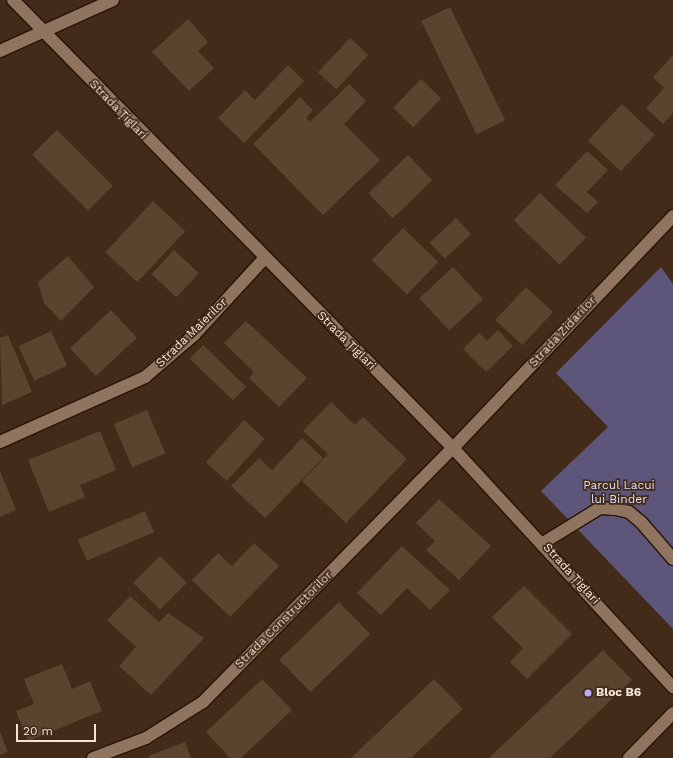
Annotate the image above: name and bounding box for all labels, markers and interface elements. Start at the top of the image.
street label: Strada Țiglari [86,77,150,143]
street label: Strada Zidarilor [527,294,599,370]
street label: Strada Maierilor [153,295,231,371]
street label: Strada Țiglari [313,308,379,374]
park label: Parcul Lacui lui Binder [583,479,655,507]
street label: Strada Țiglari [540,540,602,608]
street label: Strada Constructorilor [232,568,336,672]
place label: Bloc B6 [596,686,641,700]
marker: Bloc B6 [583,688,593,698]
scale bar [18,716,98,742]
text: 20 m [23,724,53,738]

